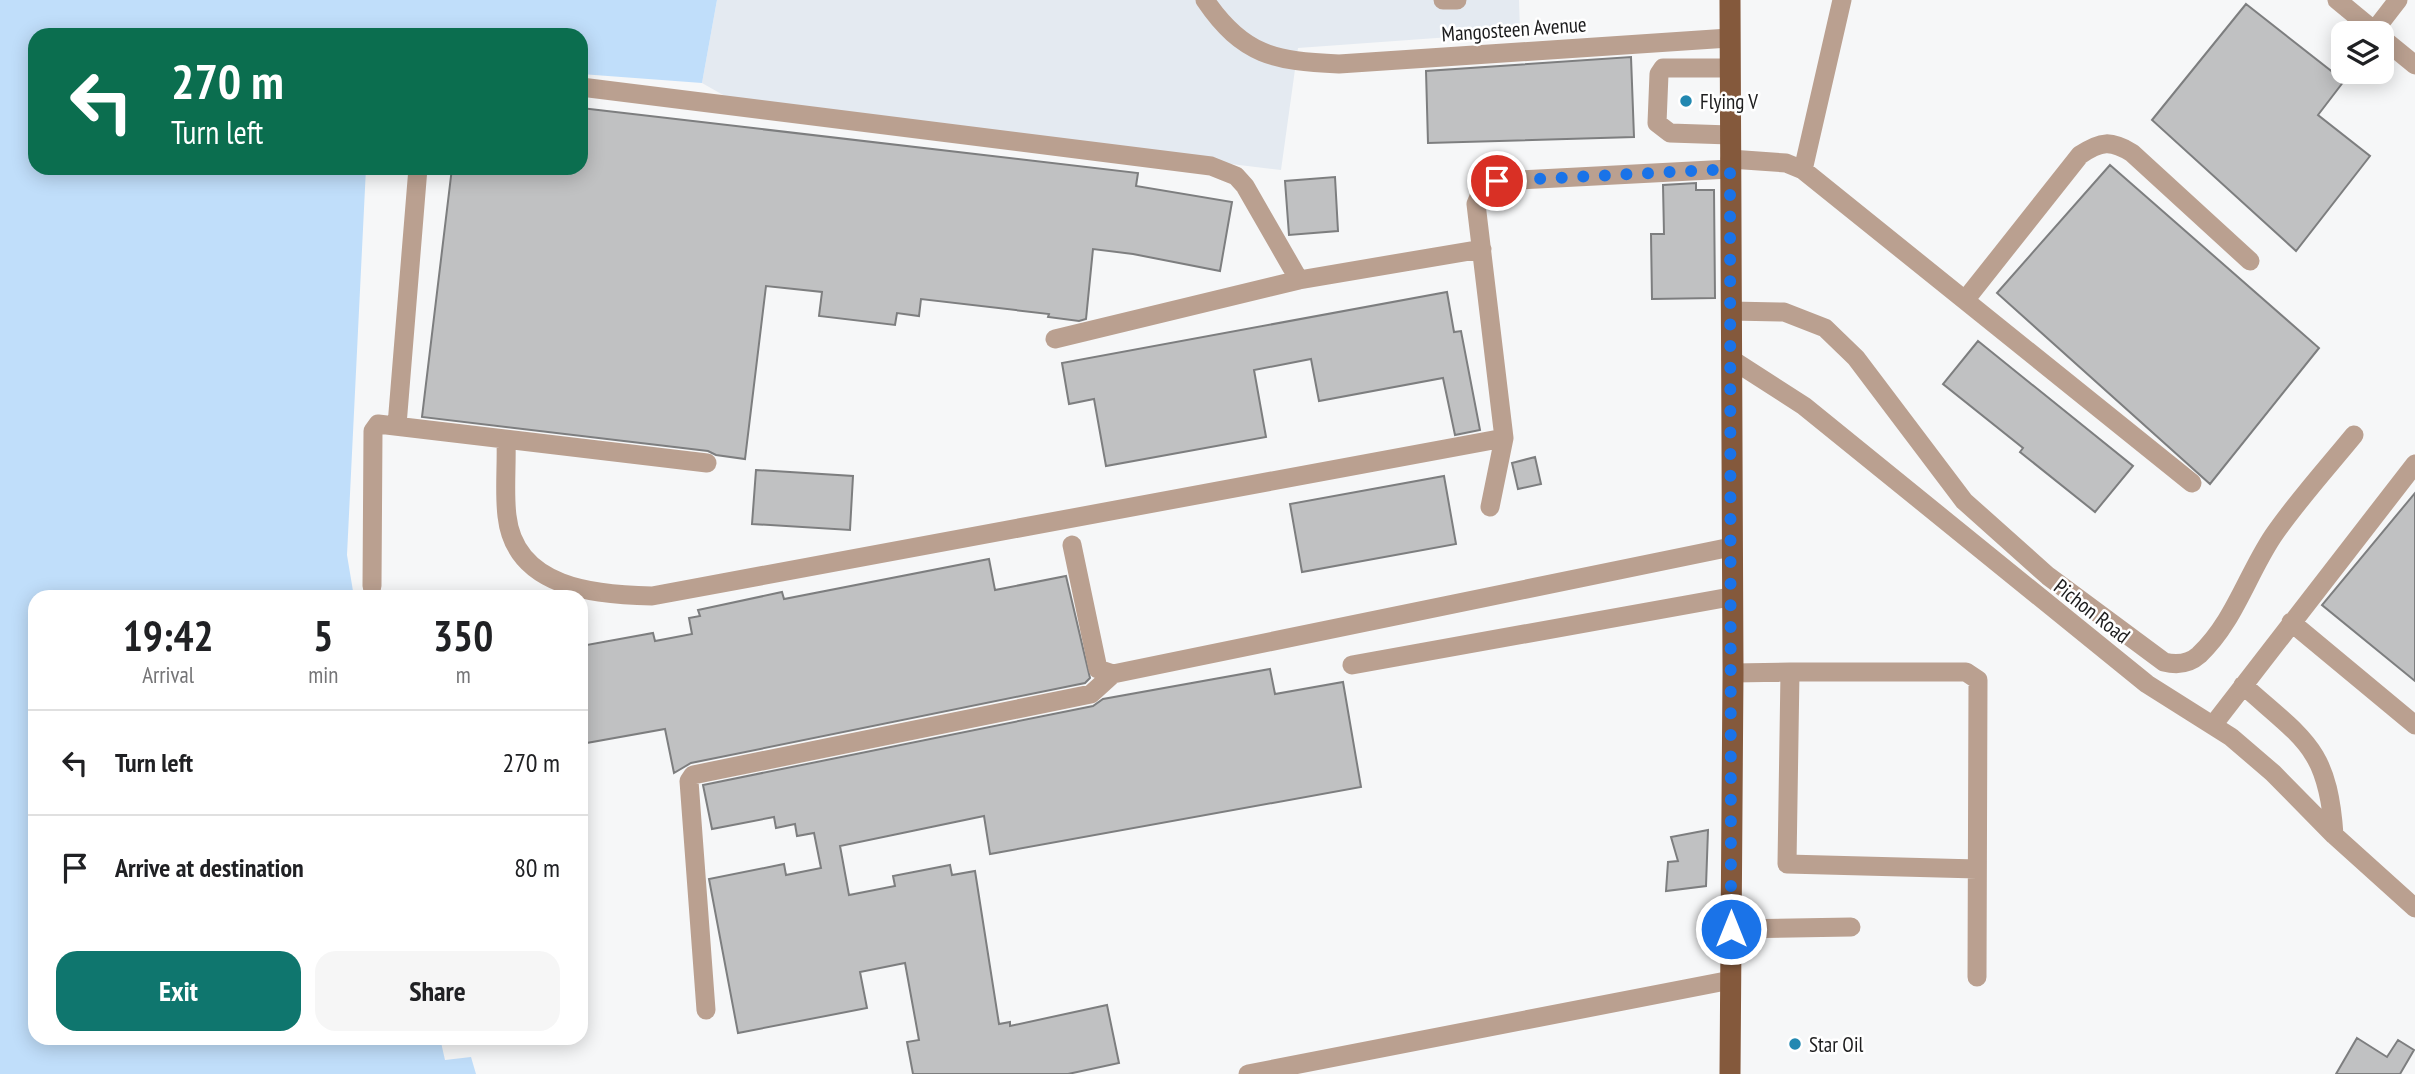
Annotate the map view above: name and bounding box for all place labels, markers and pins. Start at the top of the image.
place label: Flying V [1700,88,1758,115]
marker: Flying V [1678,93,1694,109]
pin [1467,151,1527,211]
place label: Star Oil [1809,1031,1863,1058]
marker: Star Oil [1787,1036,1803,1052]

